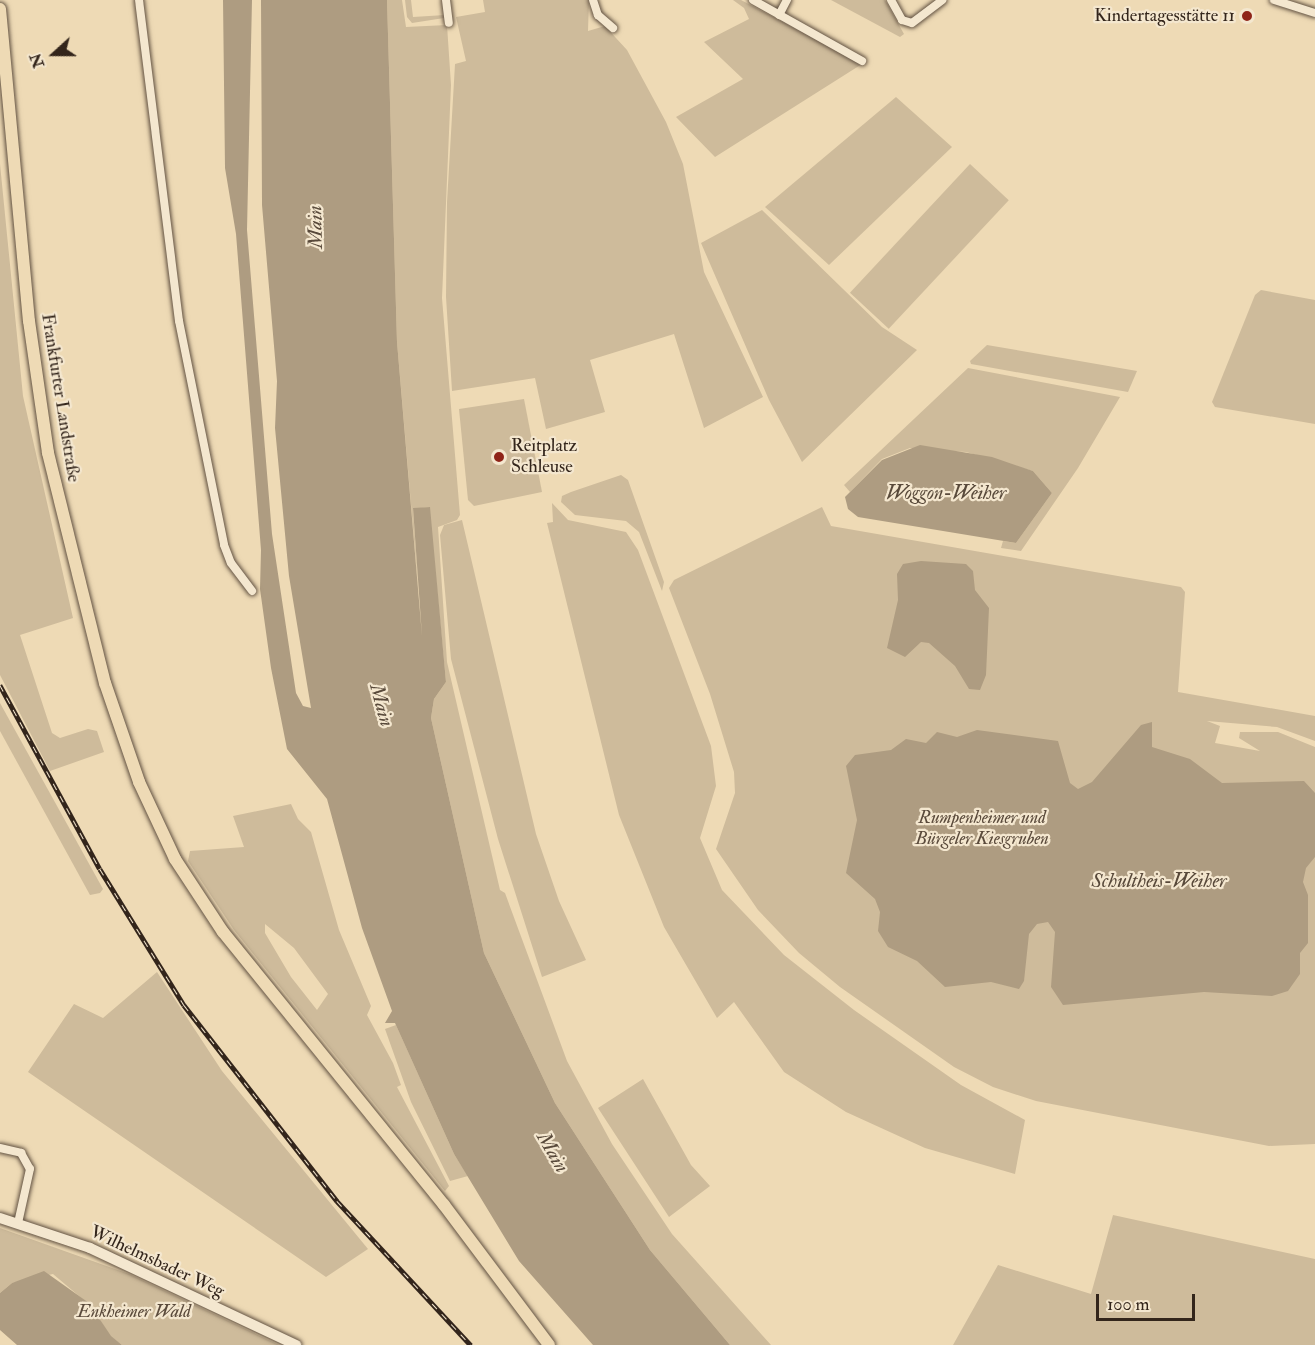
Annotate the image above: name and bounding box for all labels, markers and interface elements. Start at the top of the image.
place label: Kindertagesstätte 11 [1094,5,1235,27]
marker: Kindertagesstätte 11 [1240,9,1254,23]
north arrow [24,24,84,84]
text: N [25,50,49,71]
water label: Main [303,205,327,249]
street label: Frankfurter Landstraße [36,312,84,484]
place label: Reitplatz Schleuse [511,436,577,478]
marker: Reitplatz Schleuse [492,450,506,464]
water label: Woggon-Weiher [886,480,1006,504]
water label: Main [365,681,399,729]
park label: Rumpenheimer und Bürgeler Kiesgruben [915,808,1049,850]
water label: Schultheis-Weiher [1092,868,1226,892]
water label: Main [532,1127,574,1177]
street label: Wilhelmsbader Weg [86,1221,228,1303]
scale bar [1099,1282,1198,1320]
text: 100 m [1107,1293,1150,1316]
park label: Enkheimer Wald [77,1301,191,1323]

